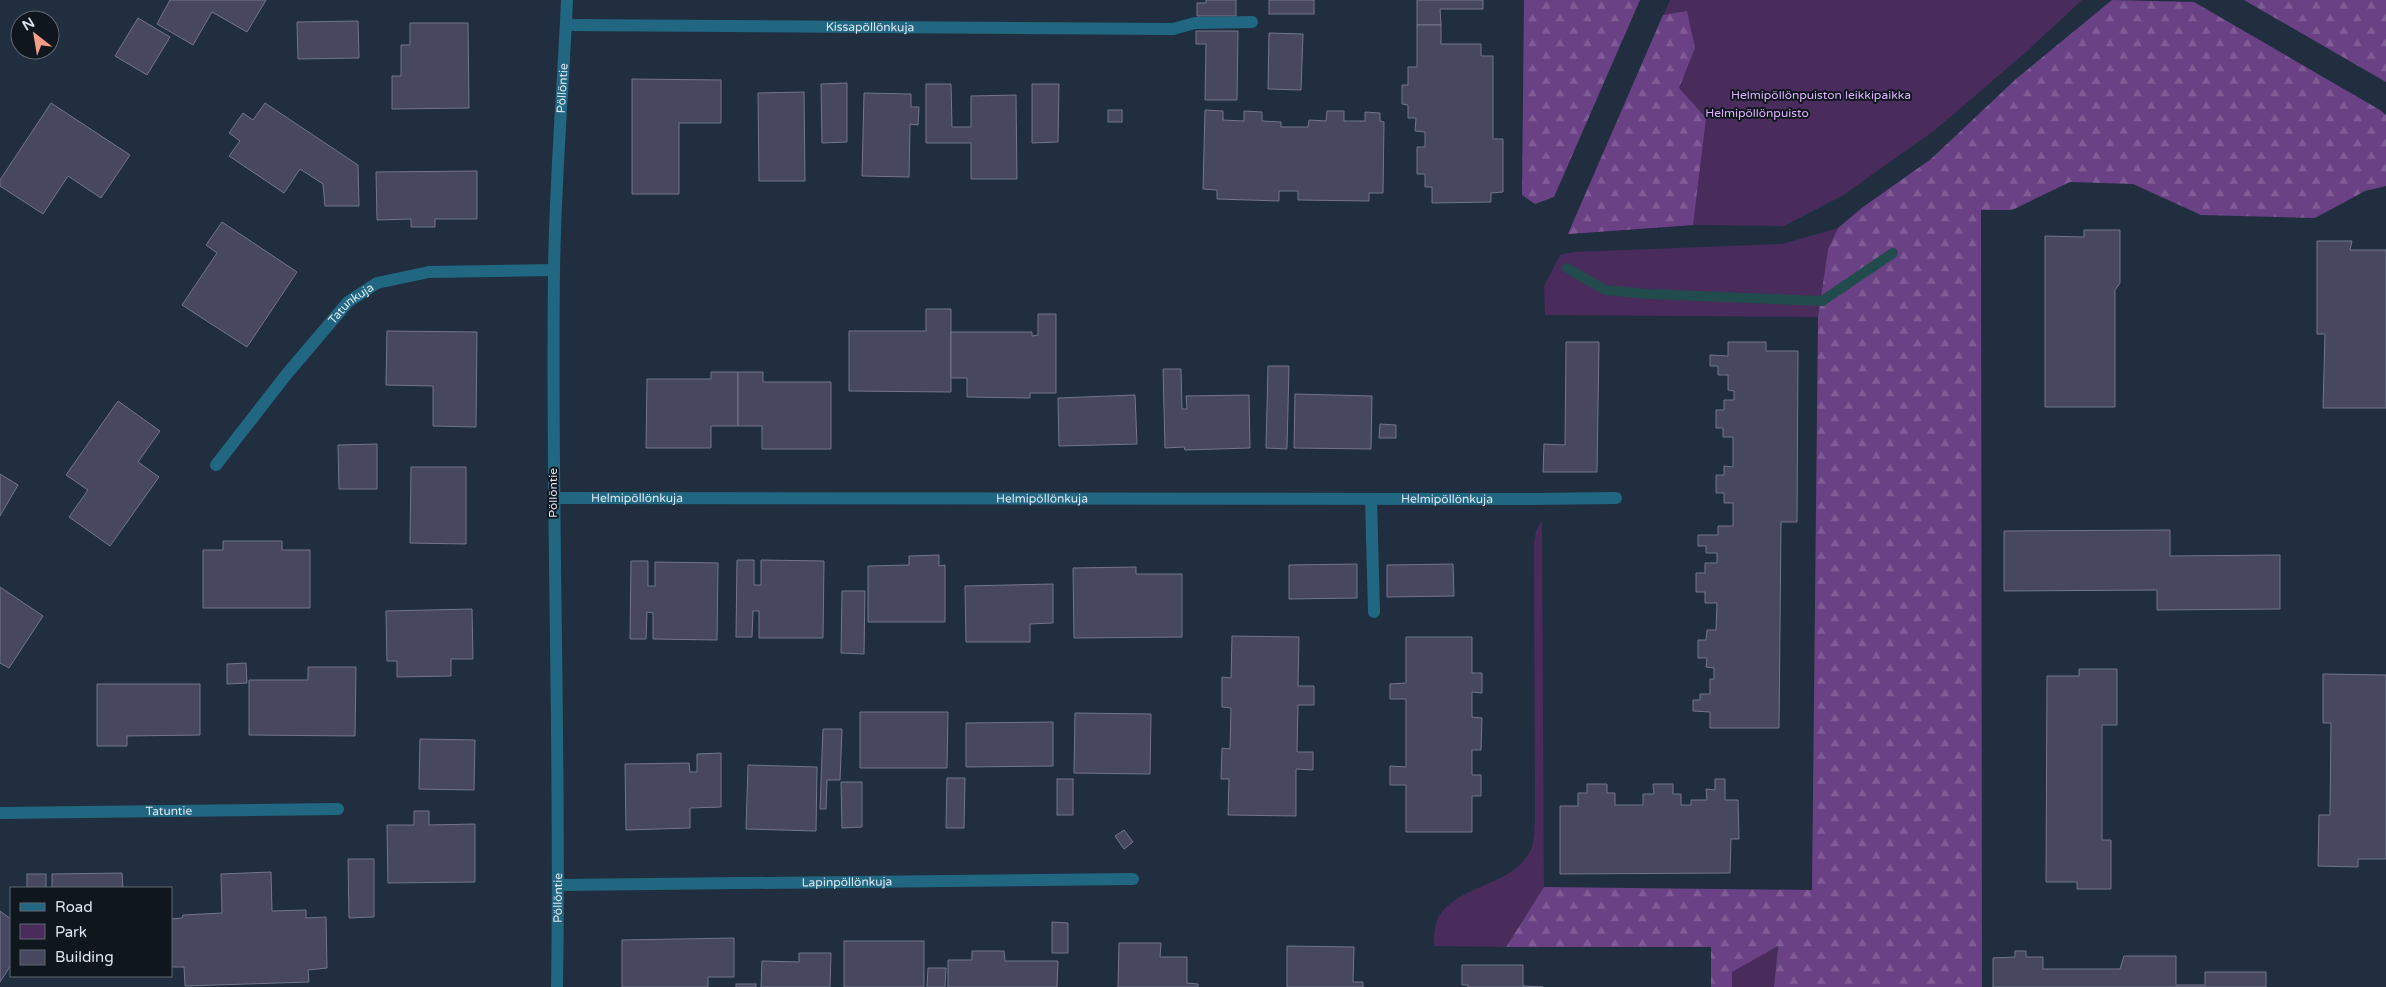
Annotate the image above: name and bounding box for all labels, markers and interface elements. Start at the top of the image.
north arrow [10,10,60,60]
text: N [19,14,38,34]
street label: Kissapöllönkuja [826,20,914,34]
street label: Pöllöntie [554,63,571,114]
park label: Helmipöllönpuiston leikkipaikka [1731,88,1911,102]
park label: Helmipöllönpuisto [1705,106,1809,120]
street label: Tatunkuja [325,280,376,327]
street label: Pöllöntie [546,468,560,518]
street label: Helmipöllönkuja [591,491,683,505]
street label: Helmipöllönkuja [996,491,1088,506]
street label: Helmipöllönkuja [1401,492,1493,506]
street label: Tatuntie [146,804,192,818]
street label: Pöllöntie [551,873,565,923]
street label: Lapinpöllönkuja [802,875,892,889]
legend [10,887,172,977]
text: Road [55,898,93,916]
text: Park [55,923,87,941]
text: Building [55,948,114,966]

